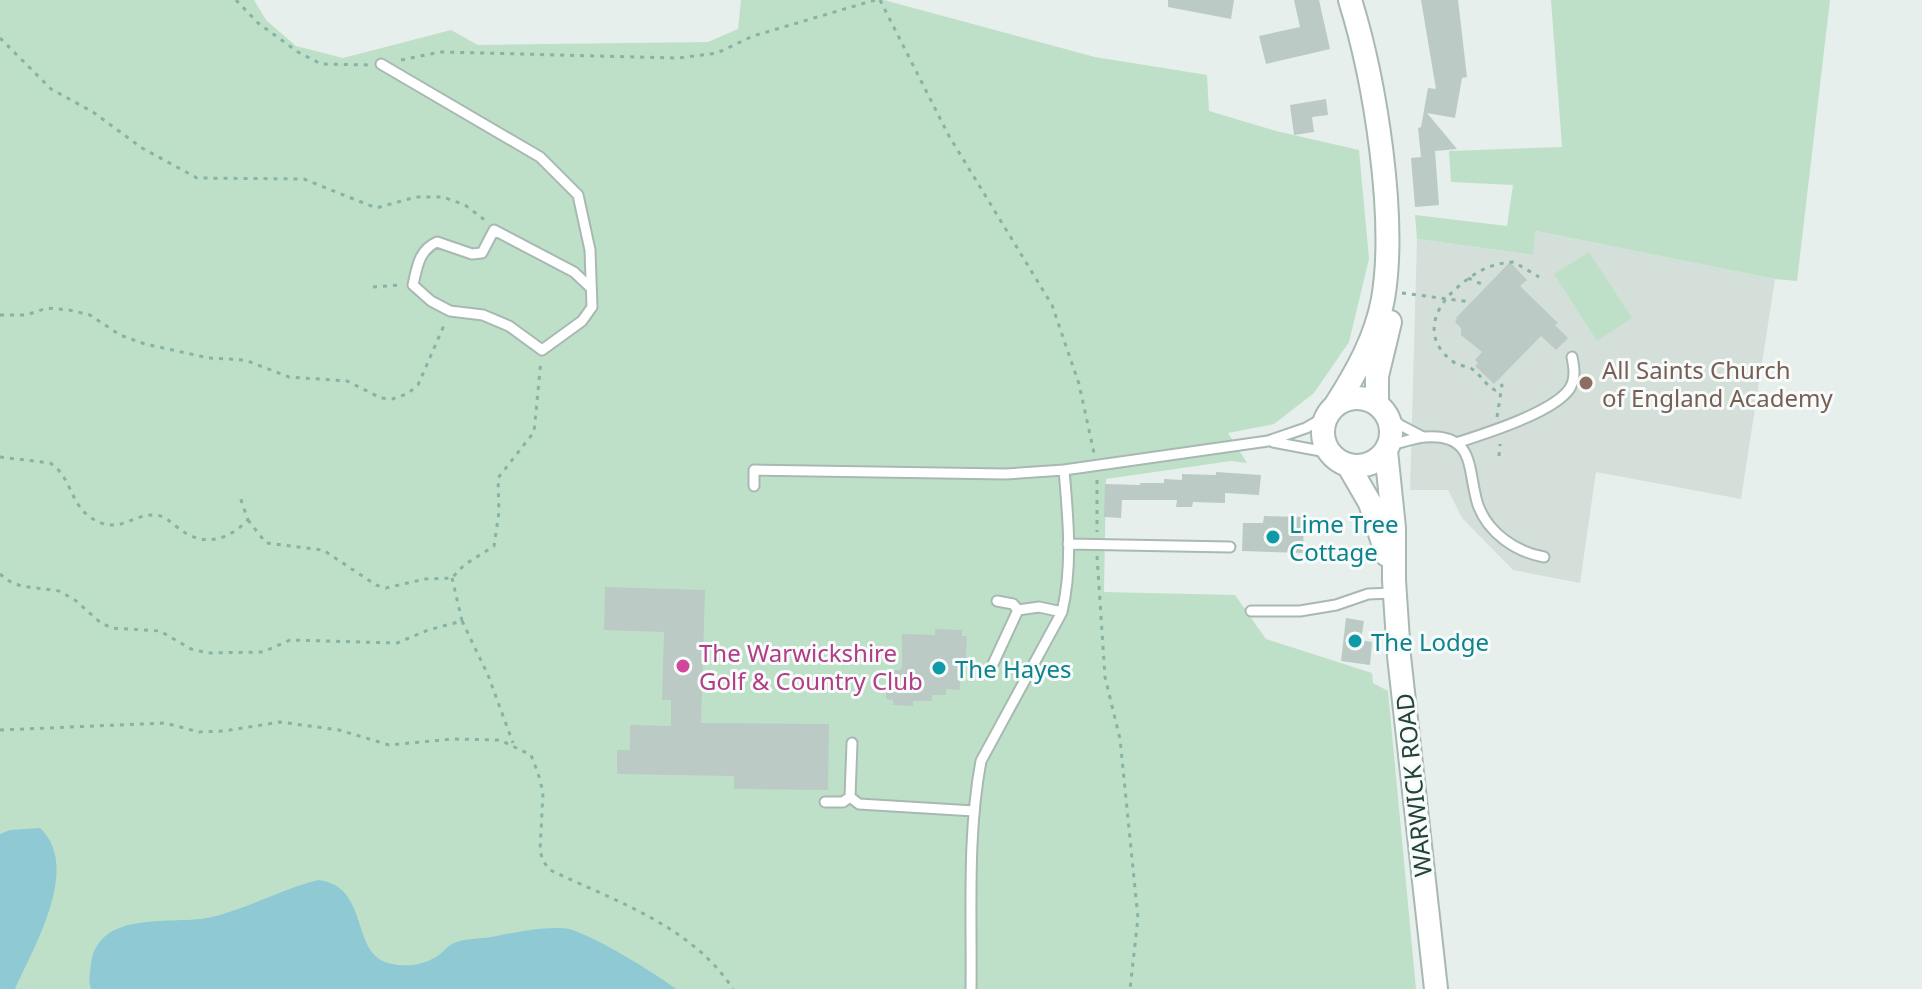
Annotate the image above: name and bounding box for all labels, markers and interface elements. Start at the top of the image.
place label: All Saints Church of England Academy [1602,353,1833,414]
marker: All Saints Church of England Academy [1577,374,1595,392]
place label: Lime Tree Cottage [1289,507,1399,568]
marker: Lime Tree Cottage [1264,528,1282,546]
place label: The Lodge [1371,625,1489,658]
marker: The Lodge [1346,632,1364,650]
place label: The Warwickshire Golf & Country Club [699,636,923,697]
place label: The Hayes [955,652,1071,685]
marker: The Warwickshire Golf & Country Club [674,657,692,675]
marker: The Hayes [930,659,948,677]
street label: WARWICK ROAD [1387,692,1439,878]

